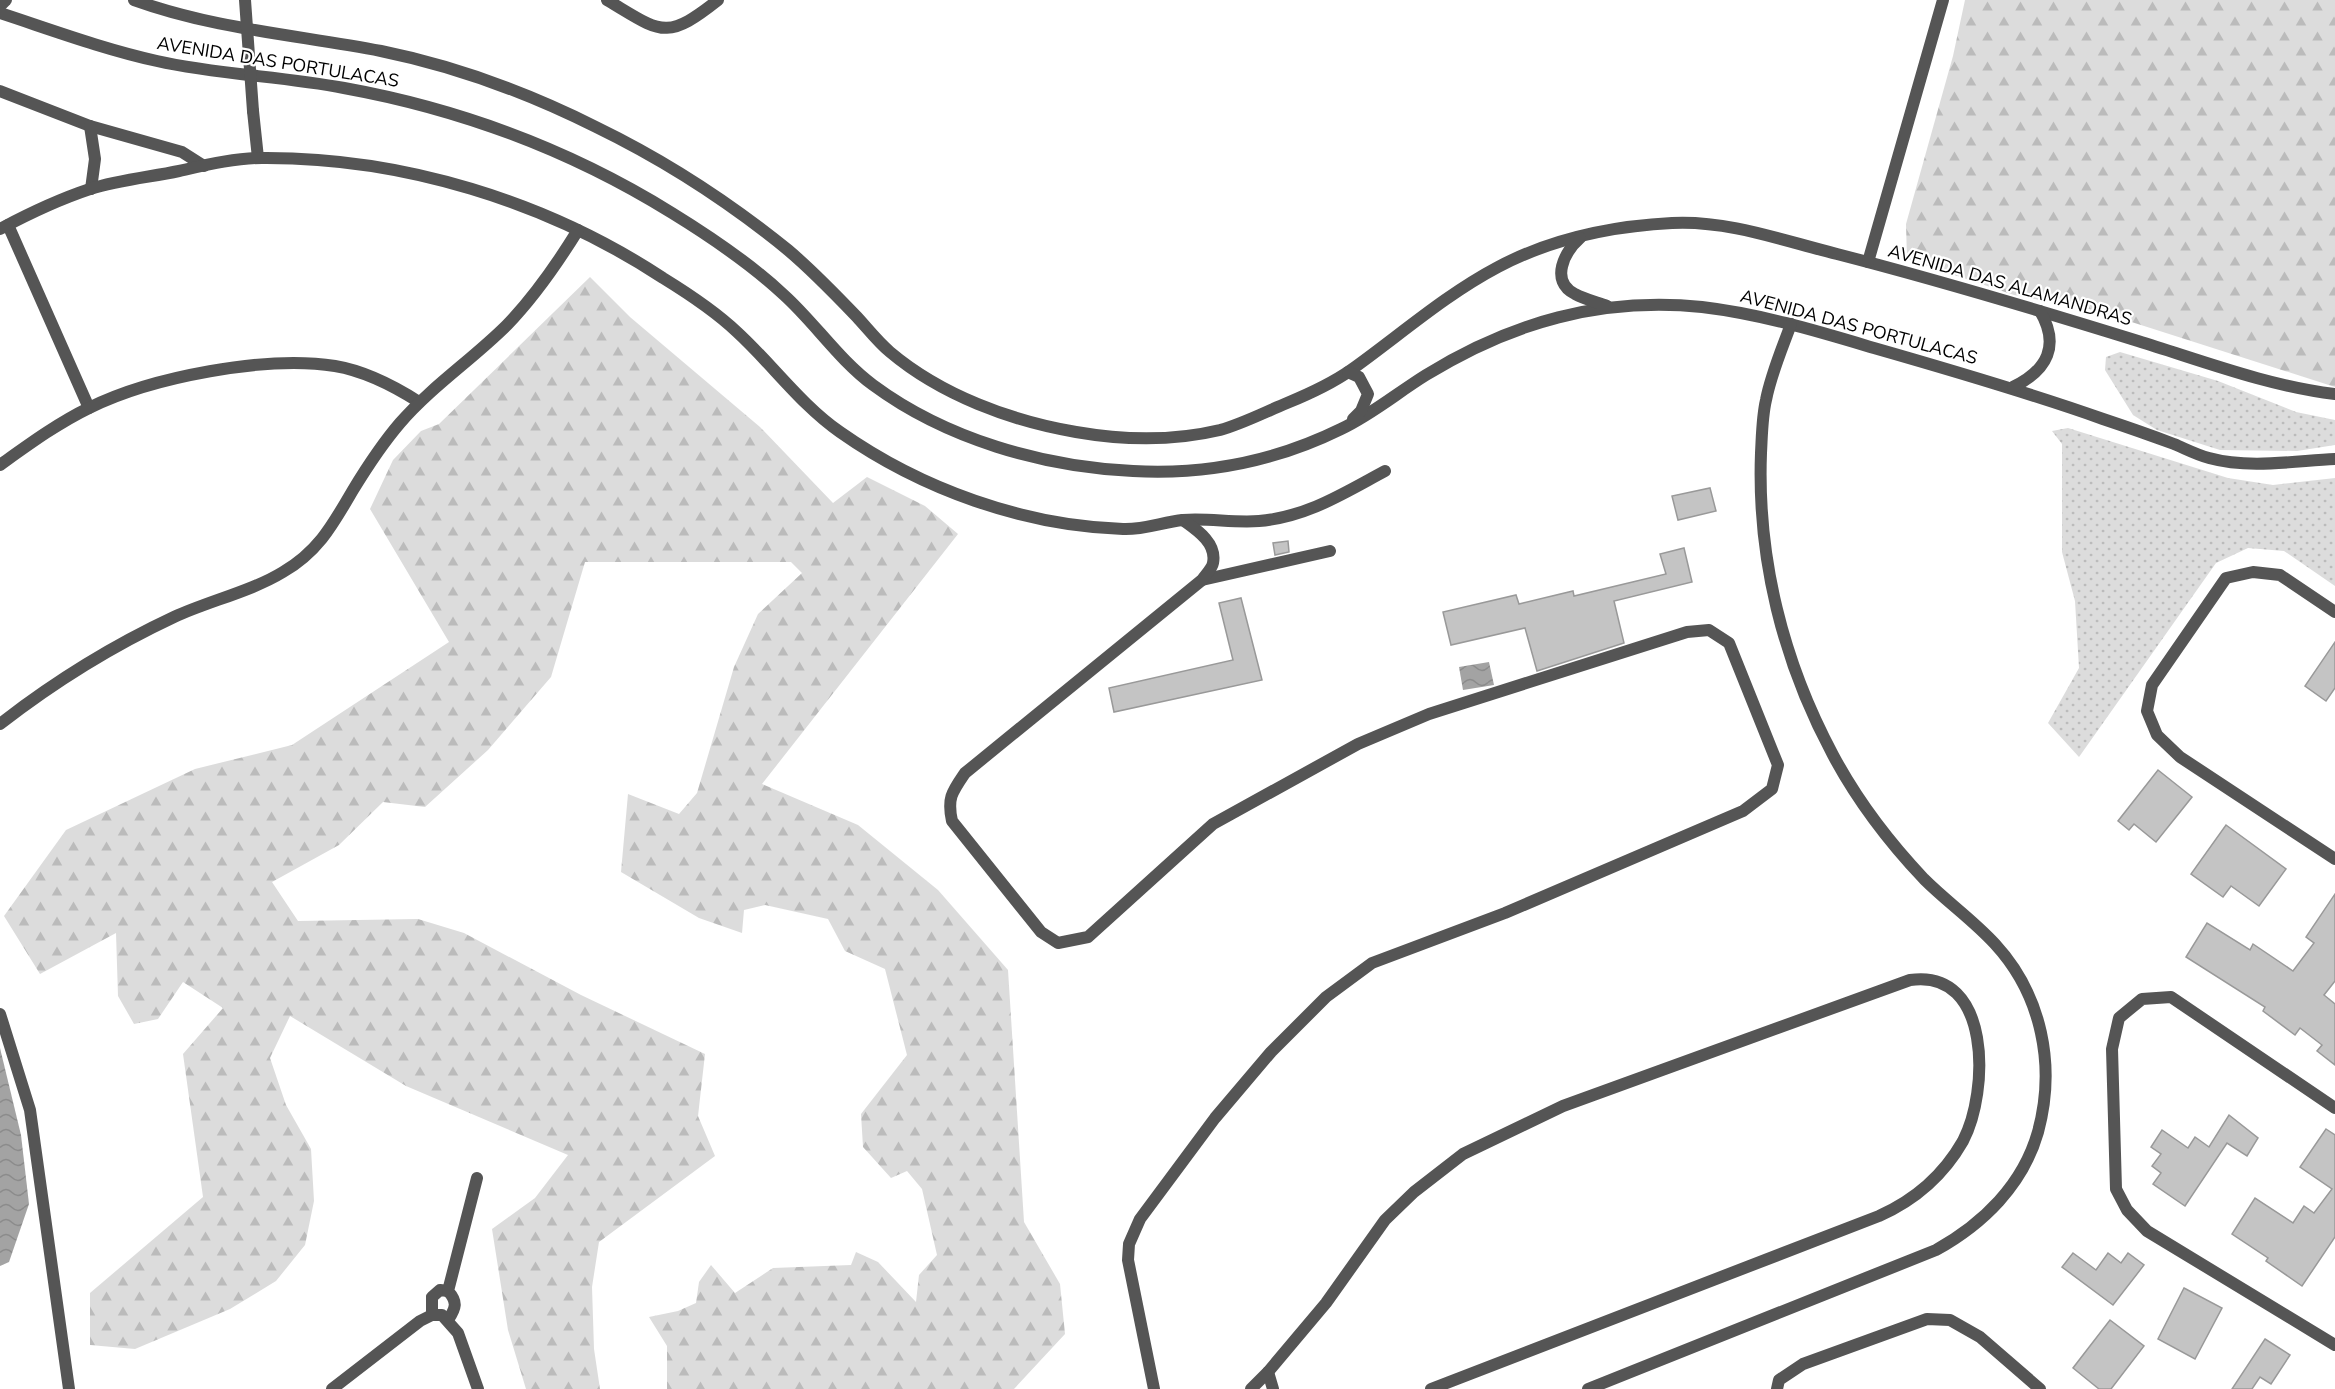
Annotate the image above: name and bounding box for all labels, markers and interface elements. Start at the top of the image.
street label: AVENIDA DAS PORTULACAS [155,31,401,93]
street label: AVENIDA DAS ALAMANDRAS [1885,239,2135,331]
street label: AVENIDA DAS PORTULACAS [1738,284,1980,370]

